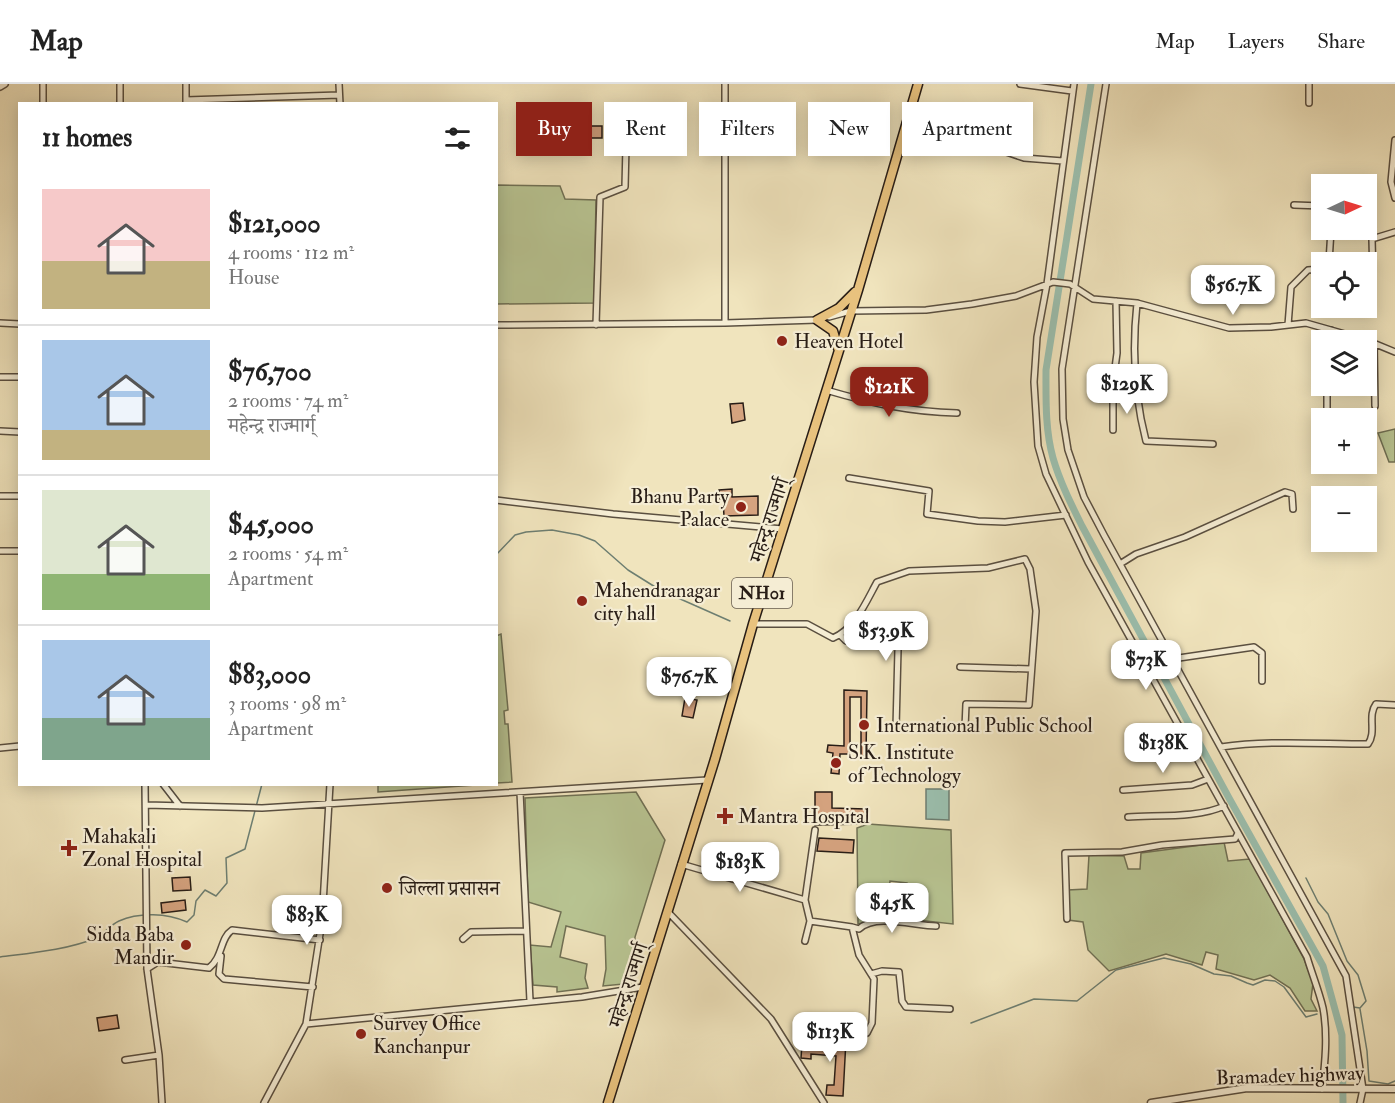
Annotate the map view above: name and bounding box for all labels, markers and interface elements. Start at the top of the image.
text: Map [30,24,83,59]
text: Map [1155,28,1195,55]
text: Layers [1228,28,1284,55]
text: Share [1317,28,1365,55]
chip: Buy [516,102,592,156]
chip: Rent [604,102,687,156]
chip: Filters [699,102,796,156]
chip: New [808,102,890,156]
chip: Apartment [902,102,1033,156]
text: 11 homes [42,122,132,154]
icon: filters [441,122,474,155]
north arrow [1311,174,1377,240]
map controls [1311,174,1377,552]
text: $121,000 [228,208,321,240]
icon: home [90,213,162,285]
text: 4 rooms · 112 m² [228,240,354,265]
button: locate [1311,252,1377,318]
text: House [228,265,279,290]
pin: $56.7K [1184,265,1282,316]
text: $56.7K [1205,272,1261,297]
place label: Heaven Hotel [794,329,904,354]
button: layers [1311,330,1377,396]
marker: Heaven Hotel [775,334,789,348]
text: $76,700 [228,356,311,388]
icon: home [90,364,162,436]
pin: $129K [1085,364,1169,415]
pin: $121K [847,367,931,418]
text: $129K [1101,371,1153,396]
text: $121K [864,374,914,399]
text: 2 rooms · 74 m² [228,388,349,413]
button: + [1311,408,1377,474]
text: महेन्द्र राज्मार्ग् [228,413,315,438]
street label: महेन्द्र राज्मार्ग् [744,472,796,567]
place label: Bhanu Party Palace [630,484,730,532]
button: − [1311,486,1377,552]
marker: Bhanu Party Palace [734,500,748,514]
text: $45,000 [228,509,314,541]
icon: home [90,514,162,586]
text: 2 rooms · 54 m² [228,541,348,566]
text: Apartment [228,566,313,591]
place label: Mahendranagar city hall [594,578,721,626]
road number: NH01 [732,578,792,608]
marker: Mahendranagar city hall [575,594,589,608]
pin: $53.9K [837,611,935,662]
text: $53.9K [858,618,914,643]
pin: $73K [1110,640,1182,691]
text: $73K [1125,647,1167,672]
pin: $76.7K [640,657,738,708]
text: $83,000 [228,659,311,691]
icon: home [90,664,162,736]
text: $76.7K [661,664,717,689]
text: 3 rooms · 98 m² [228,691,346,716]
place label: International Public School [876,713,1093,738]
text: Apartment [228,716,313,741]
marker: International Public School [857,718,871,732]
pin: $138K [1121,723,1205,774]
text: $138K [1138,730,1188,755]
place label: S.K. Institute of Technology [848,740,962,788]
marker: S.K. Institute of Technology [829,756,843,770]
place label: Mantra Hospital [738,804,870,830]
marker: Mantra Hospital [716,807,734,825]
place label: Mahakali Zonal Hospital [82,824,202,873]
marker: Mahakali Zonal Hospital [60,839,78,857]
pin: $183K [698,842,782,893]
text: $183K [715,849,765,874]
place label: जिल्ला प्रसासन [398,876,501,901]
marker: जिल्ला प्रसासन [380,881,394,895]
pin: $45K [856,883,928,934]
text: $45K [870,890,914,915]
pin: $83K [271,895,343,946]
text: $83K [286,902,328,927]
place label: Sidda Baba Mandir [86,922,175,970]
street label: महेन्द्र राज्मार्ग् [603,937,655,1032]
marker: Sidda Baba Mandir [179,938,193,952]
place label: Survey Office Kanchanpur [373,1011,481,1060]
pin: $113K [788,1012,872,1063]
text: $113K [806,1019,854,1044]
marker: Survey Office Kanchanpur [354,1027,368,1041]
street label: Bramadev highway [1215,1060,1366,1091]

